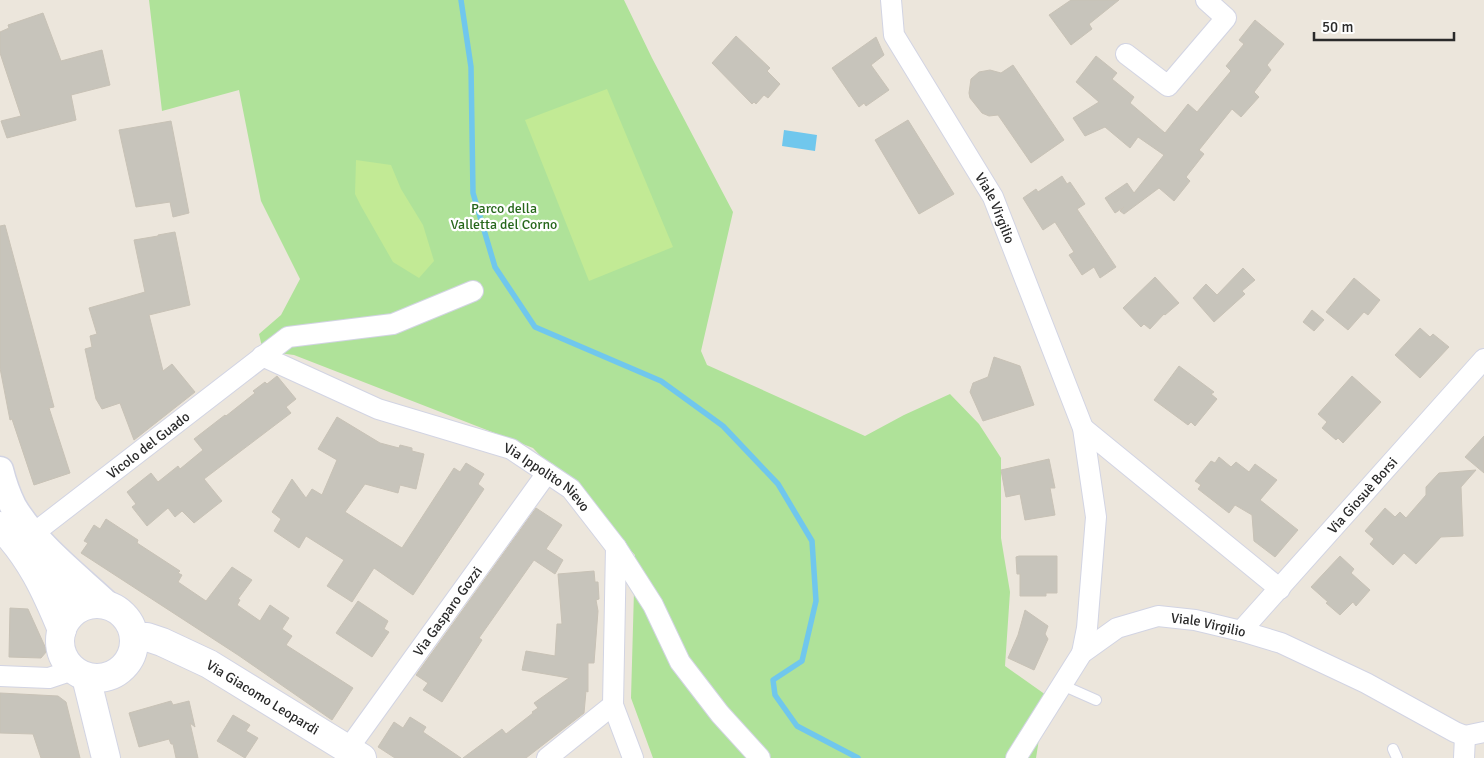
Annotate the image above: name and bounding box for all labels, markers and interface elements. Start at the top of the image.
scale bar [1314,10,1454,42]
text: 50 m [1322,18,1353,36]
street label: Viale Virgilio [971,170,1018,246]
park label: Parco della Valletta del Corno [451,200,557,233]
street label: Vicolo del Guado [103,408,193,483]
street label: Via Ippolito Nievo [502,439,593,515]
street label: Via Giosuè Borsi [1324,454,1401,537]
street label: Via Gasparo Gozzi [410,563,486,660]
street label: Viale Virgilio [1170,609,1248,641]
street label: Via Giacomo Leopardi [203,656,322,739]

